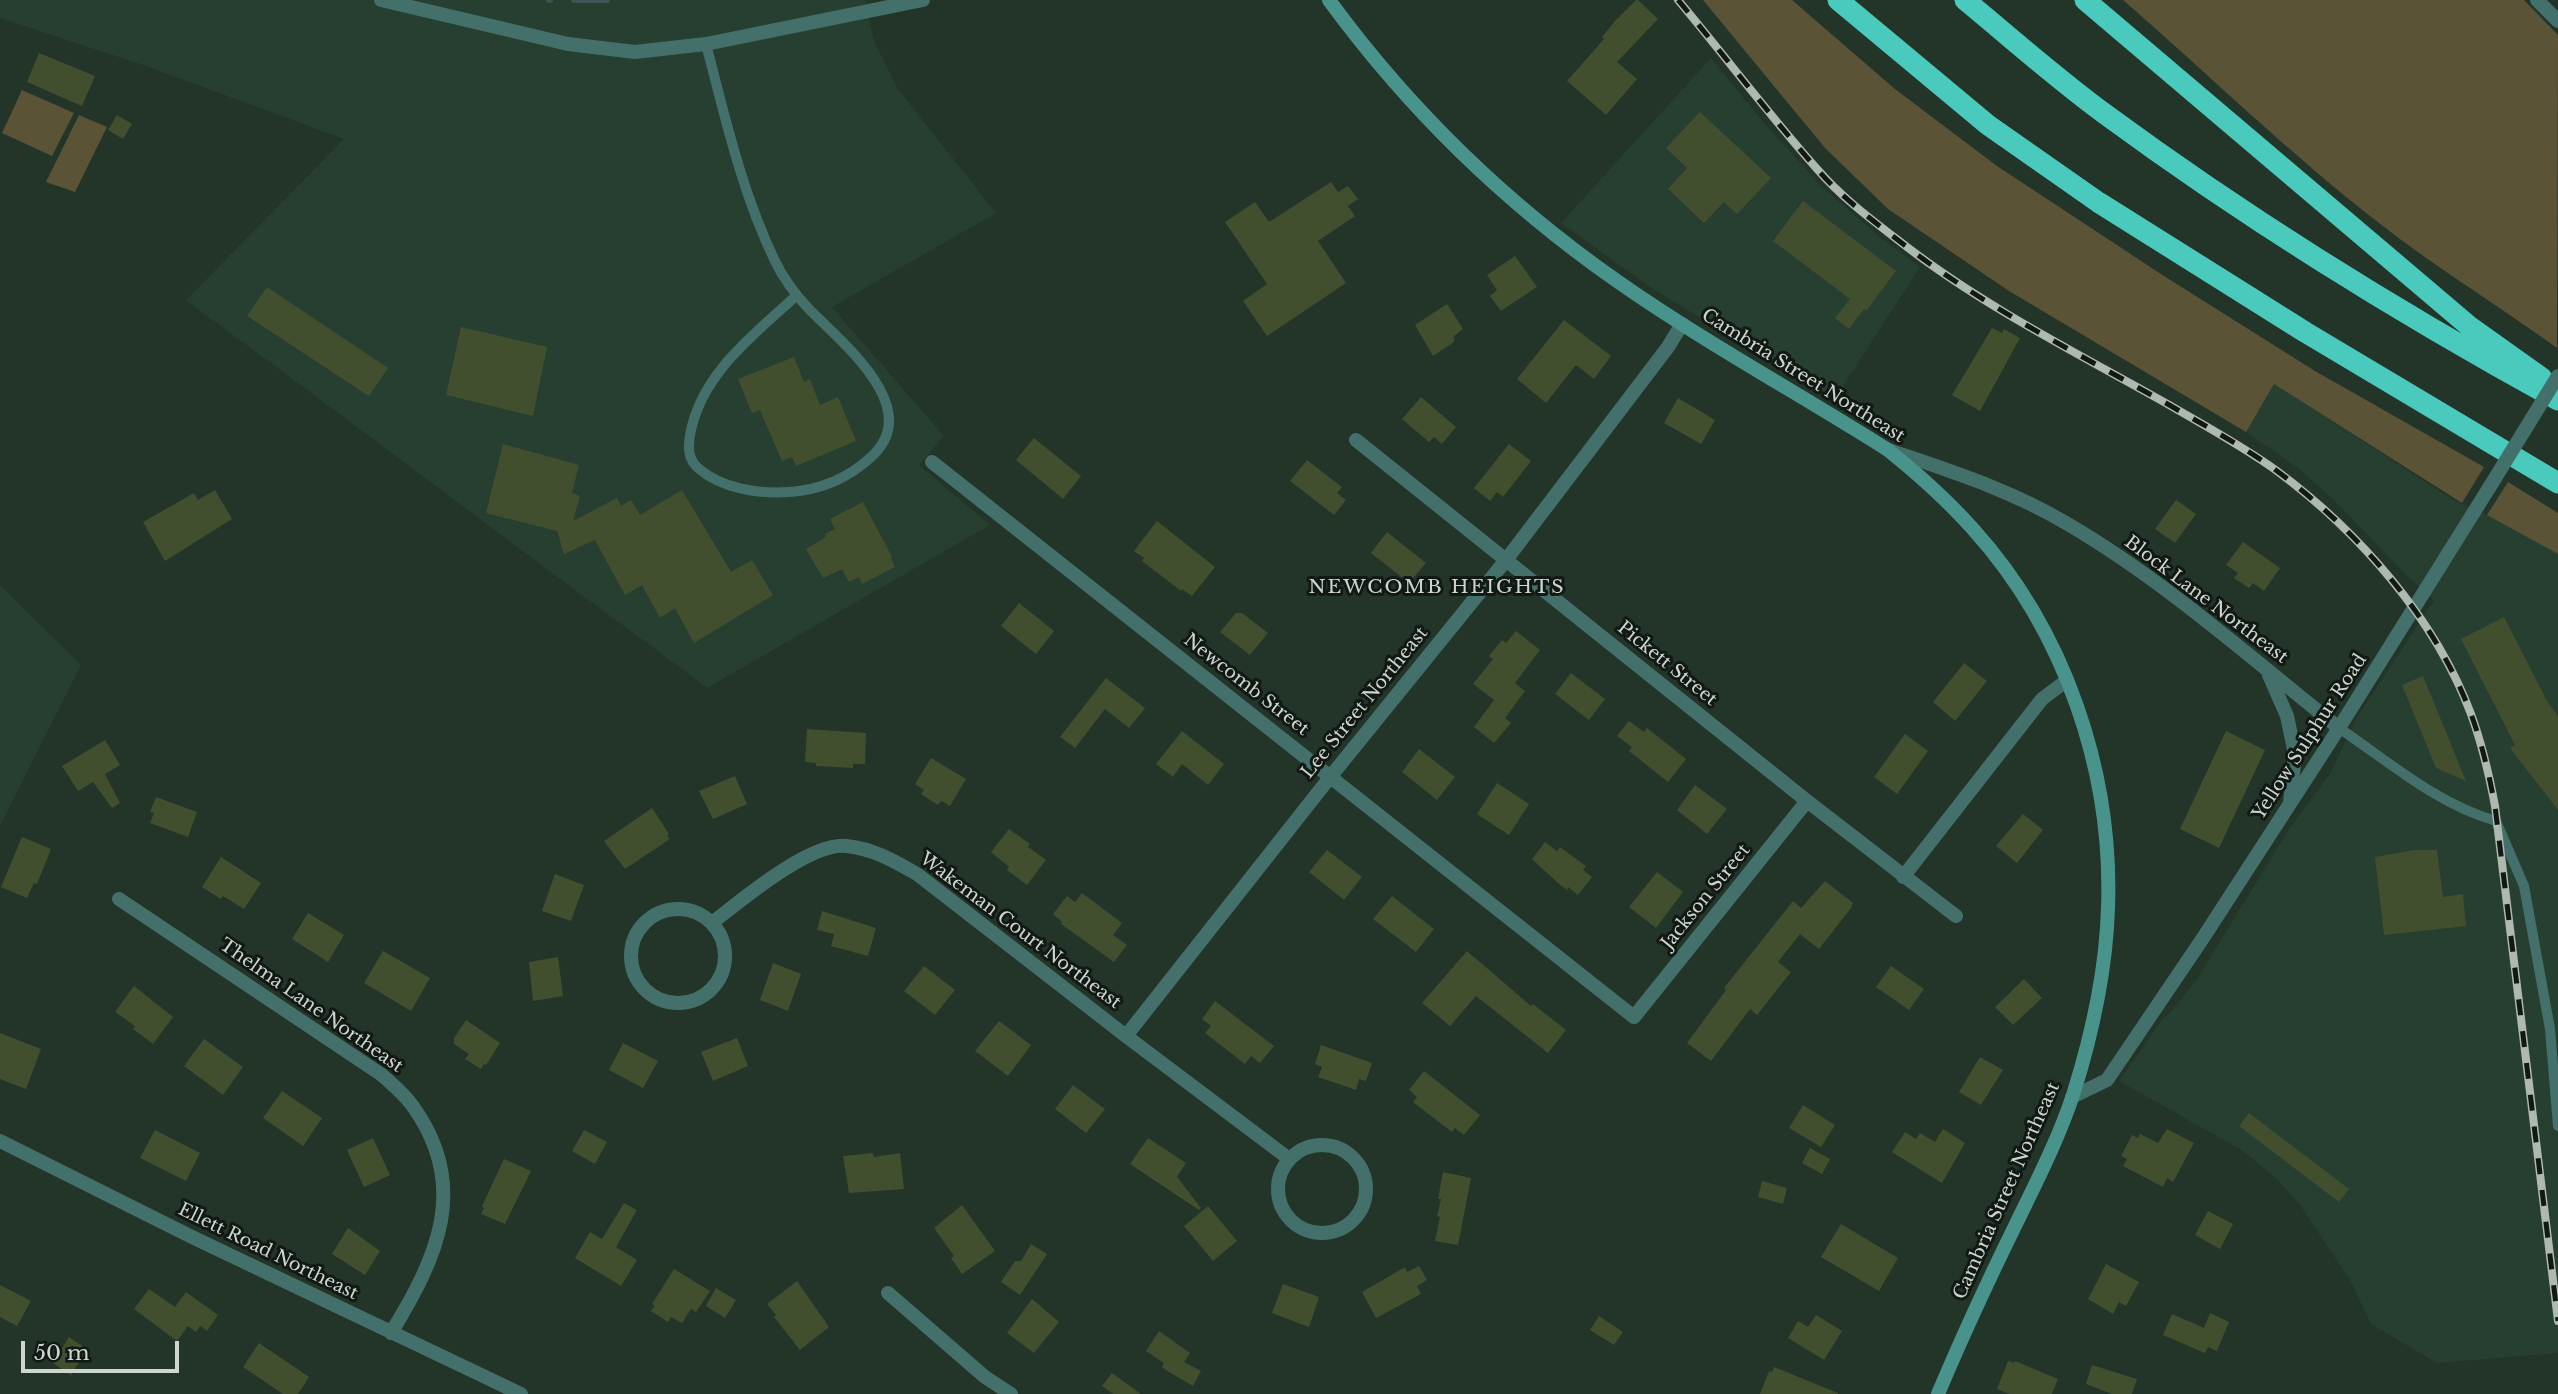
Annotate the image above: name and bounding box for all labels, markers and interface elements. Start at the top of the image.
street label: Cambria Street Northeast [1698,305,1908,447]
street label: Block Lane Northeast [2120,532,2292,668]
district label: NEWCOMB HEIGHTS [1310,577,1564,599]
street label: Pickett Street [1613,617,1721,711]
street label: Lee Street Northeast [1297,623,1433,783]
street label: Newcomb Street [1179,630,1313,740]
street label: Yellow Sulphur Road [2248,650,2372,824]
street label: Jackson Street [1657,840,1755,954]
street label: Wakeman Court Northeast [915,848,1125,1014]
street label: Thelma Lane Northeast [215,934,407,1078]
street label: Cambria Street Northeast [1949,1079,2065,1303]
street label: Ellett Road Northeast [175,1199,361,1305]
scale bar [24,1328,182,1372]
text: 50 m [34,1340,89,1366]

